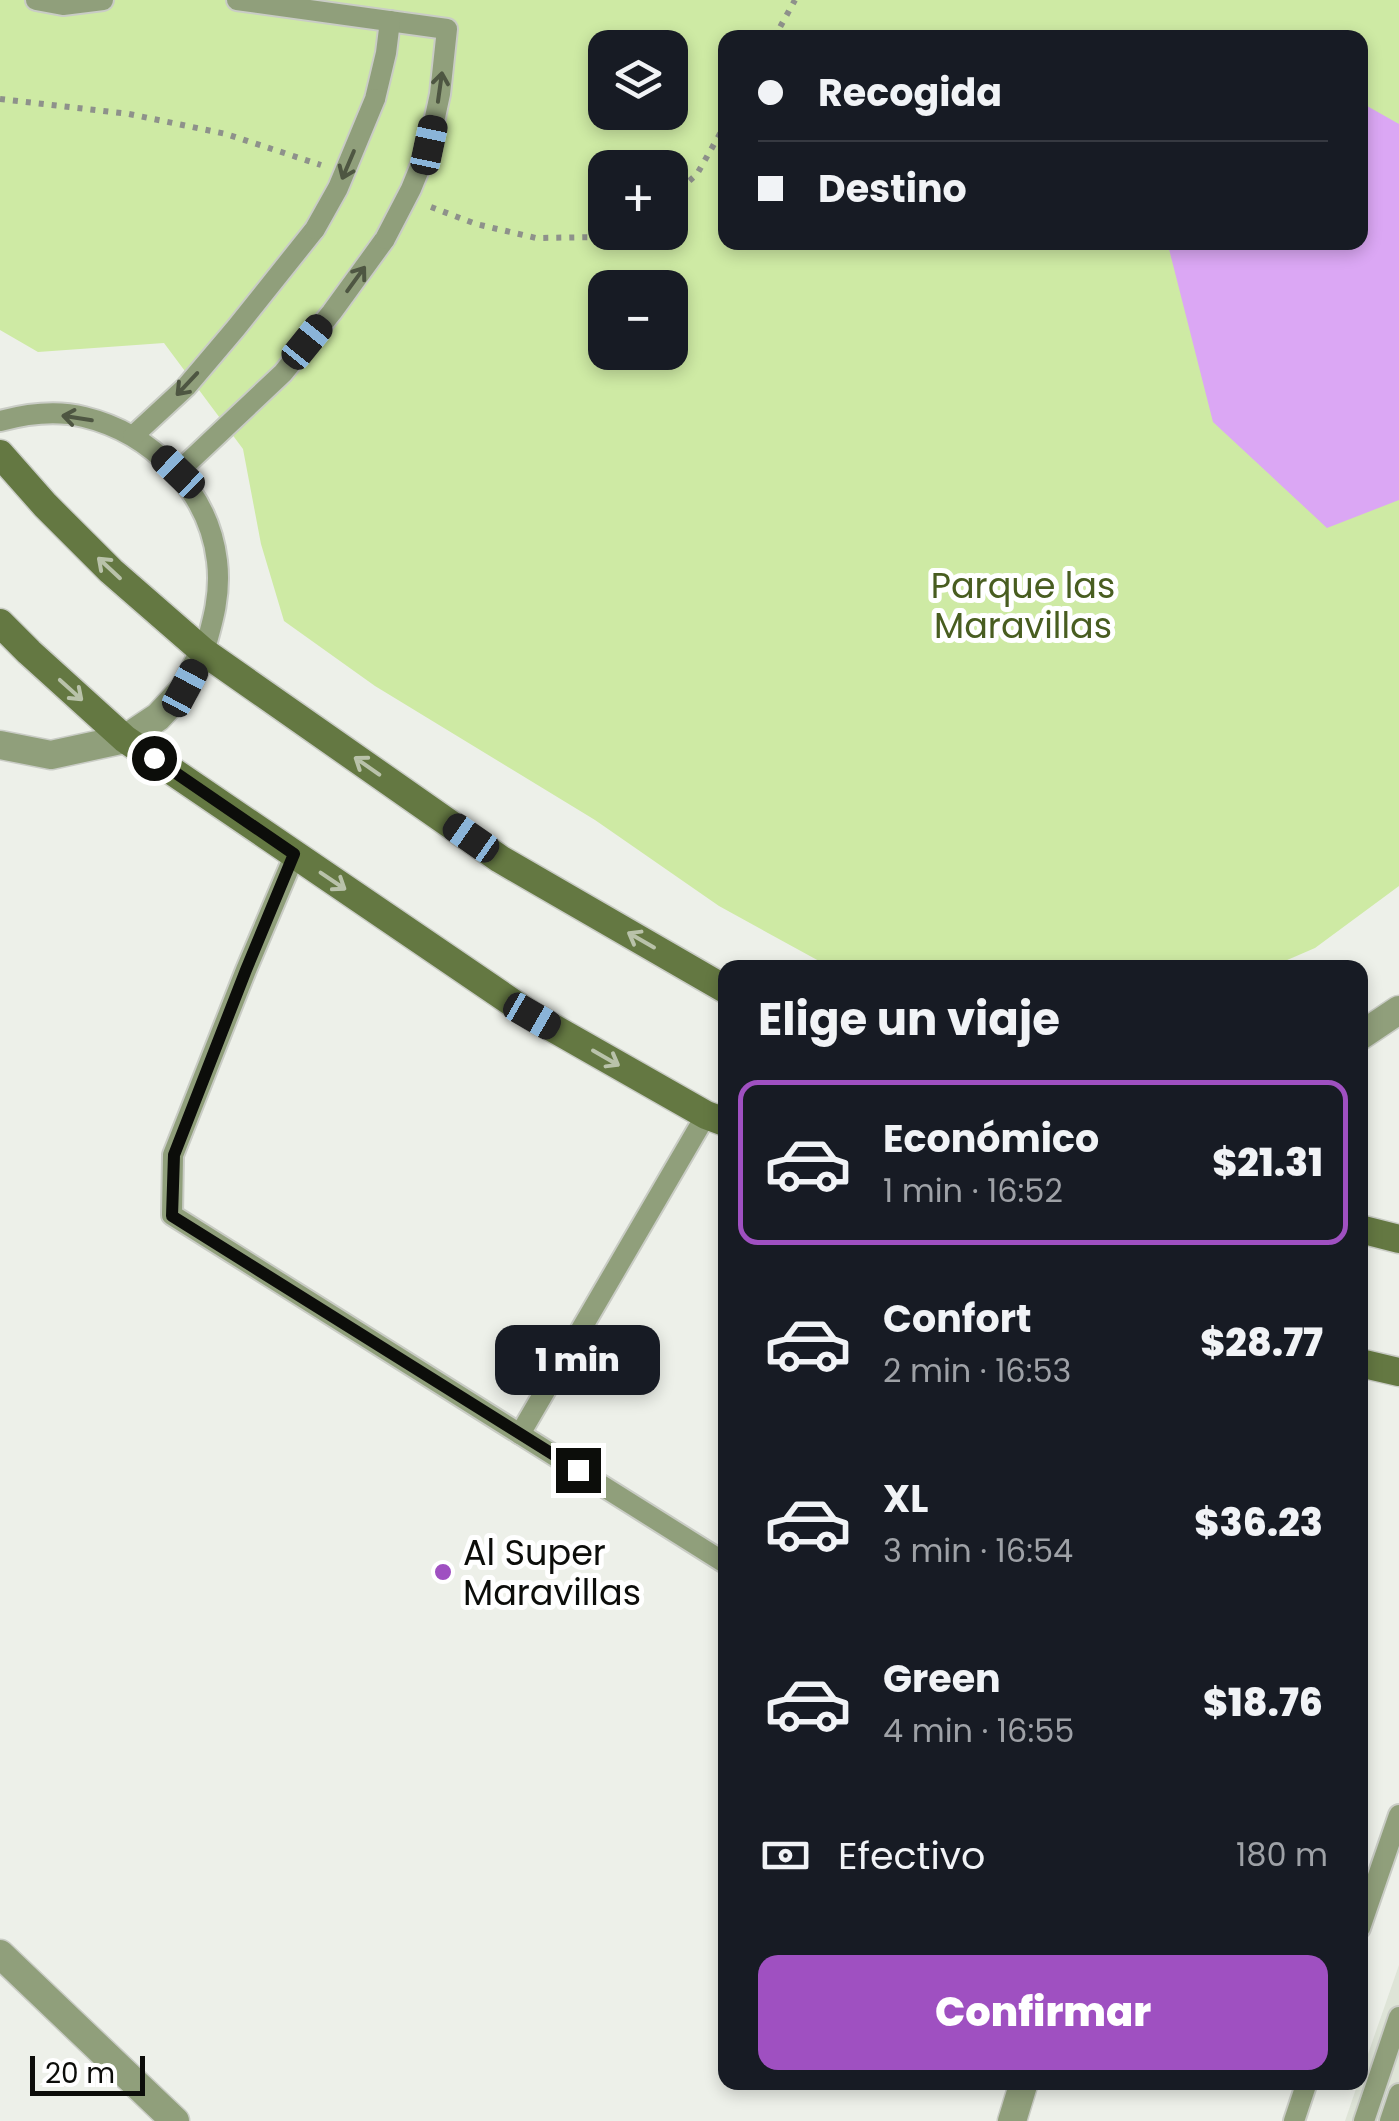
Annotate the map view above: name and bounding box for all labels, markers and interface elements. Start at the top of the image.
map controls [588,30,688,370]
button: layers [588,30,688,130]
text: Recogida [818,66,1002,119]
one-way arrow [431,72,449,104]
car [408,113,450,177]
one-way arrow [338,149,356,180]
button: + [588,150,688,250]
text: Destino [818,162,967,215]
one-way arrow [345,266,366,293]
button: − [588,270,688,370]
car [276,309,338,375]
one-way arrow [175,372,199,396]
one-way arrow [61,408,94,427]
car [146,440,210,504]
one-way arrow [98,556,122,580]
park label: Parque las Maravillas [931,561,1115,650]
car [158,654,212,722]
one-way arrow [58,678,83,701]
route start [132,736,177,781]
one-way arrow [354,756,381,777]
car [438,809,504,867]
one-way arrow [319,870,347,891]
one-way arrow [627,930,656,950]
car [499,988,565,1044]
text: Elige un viaje [758,988,1060,1051]
one-way arrow [591,1048,620,1068]
text: Económico [883,1112,1099,1165]
icon: car [763,1118,853,1208]
text: $21.31 [1212,1136,1323,1189]
text: 1 min · 16:52 [883,1168,1063,1213]
text: Confort [883,1292,1031,1345]
icon: car [763,1298,853,1388]
text: $28.77 [1200,1316,1323,1369]
callout: 1 min [496,1325,660,1395]
text: 1 min [535,1337,620,1382]
text: 2 min · 16:53 [883,1348,1071,1393]
route end [556,1448,601,1493]
text: XL [883,1472,928,1525]
icon: car [763,1478,853,1568]
text: $36.23 [1194,1496,1323,1549]
place label: Al Super Maravillas [463,1528,641,1617]
text: 3 min · 16:54 [883,1528,1073,1573]
marker: Al Super Maravillas [432,1561,454,1583]
text: Green [883,1652,1001,1705]
icon: car [763,1658,853,1748]
text: $18.76 [1203,1676,1323,1729]
text: 4 min · 16:55 [883,1708,1074,1753]
icon: cash [758,1828,813,1883]
text: Efectivo [838,1829,985,1882]
text: 180 m [1236,1832,1328,1877]
button: Confirmar [758,1955,1328,2070]
scale bar [30,2051,145,2096]
text: 20 m [45,2054,115,2093]

